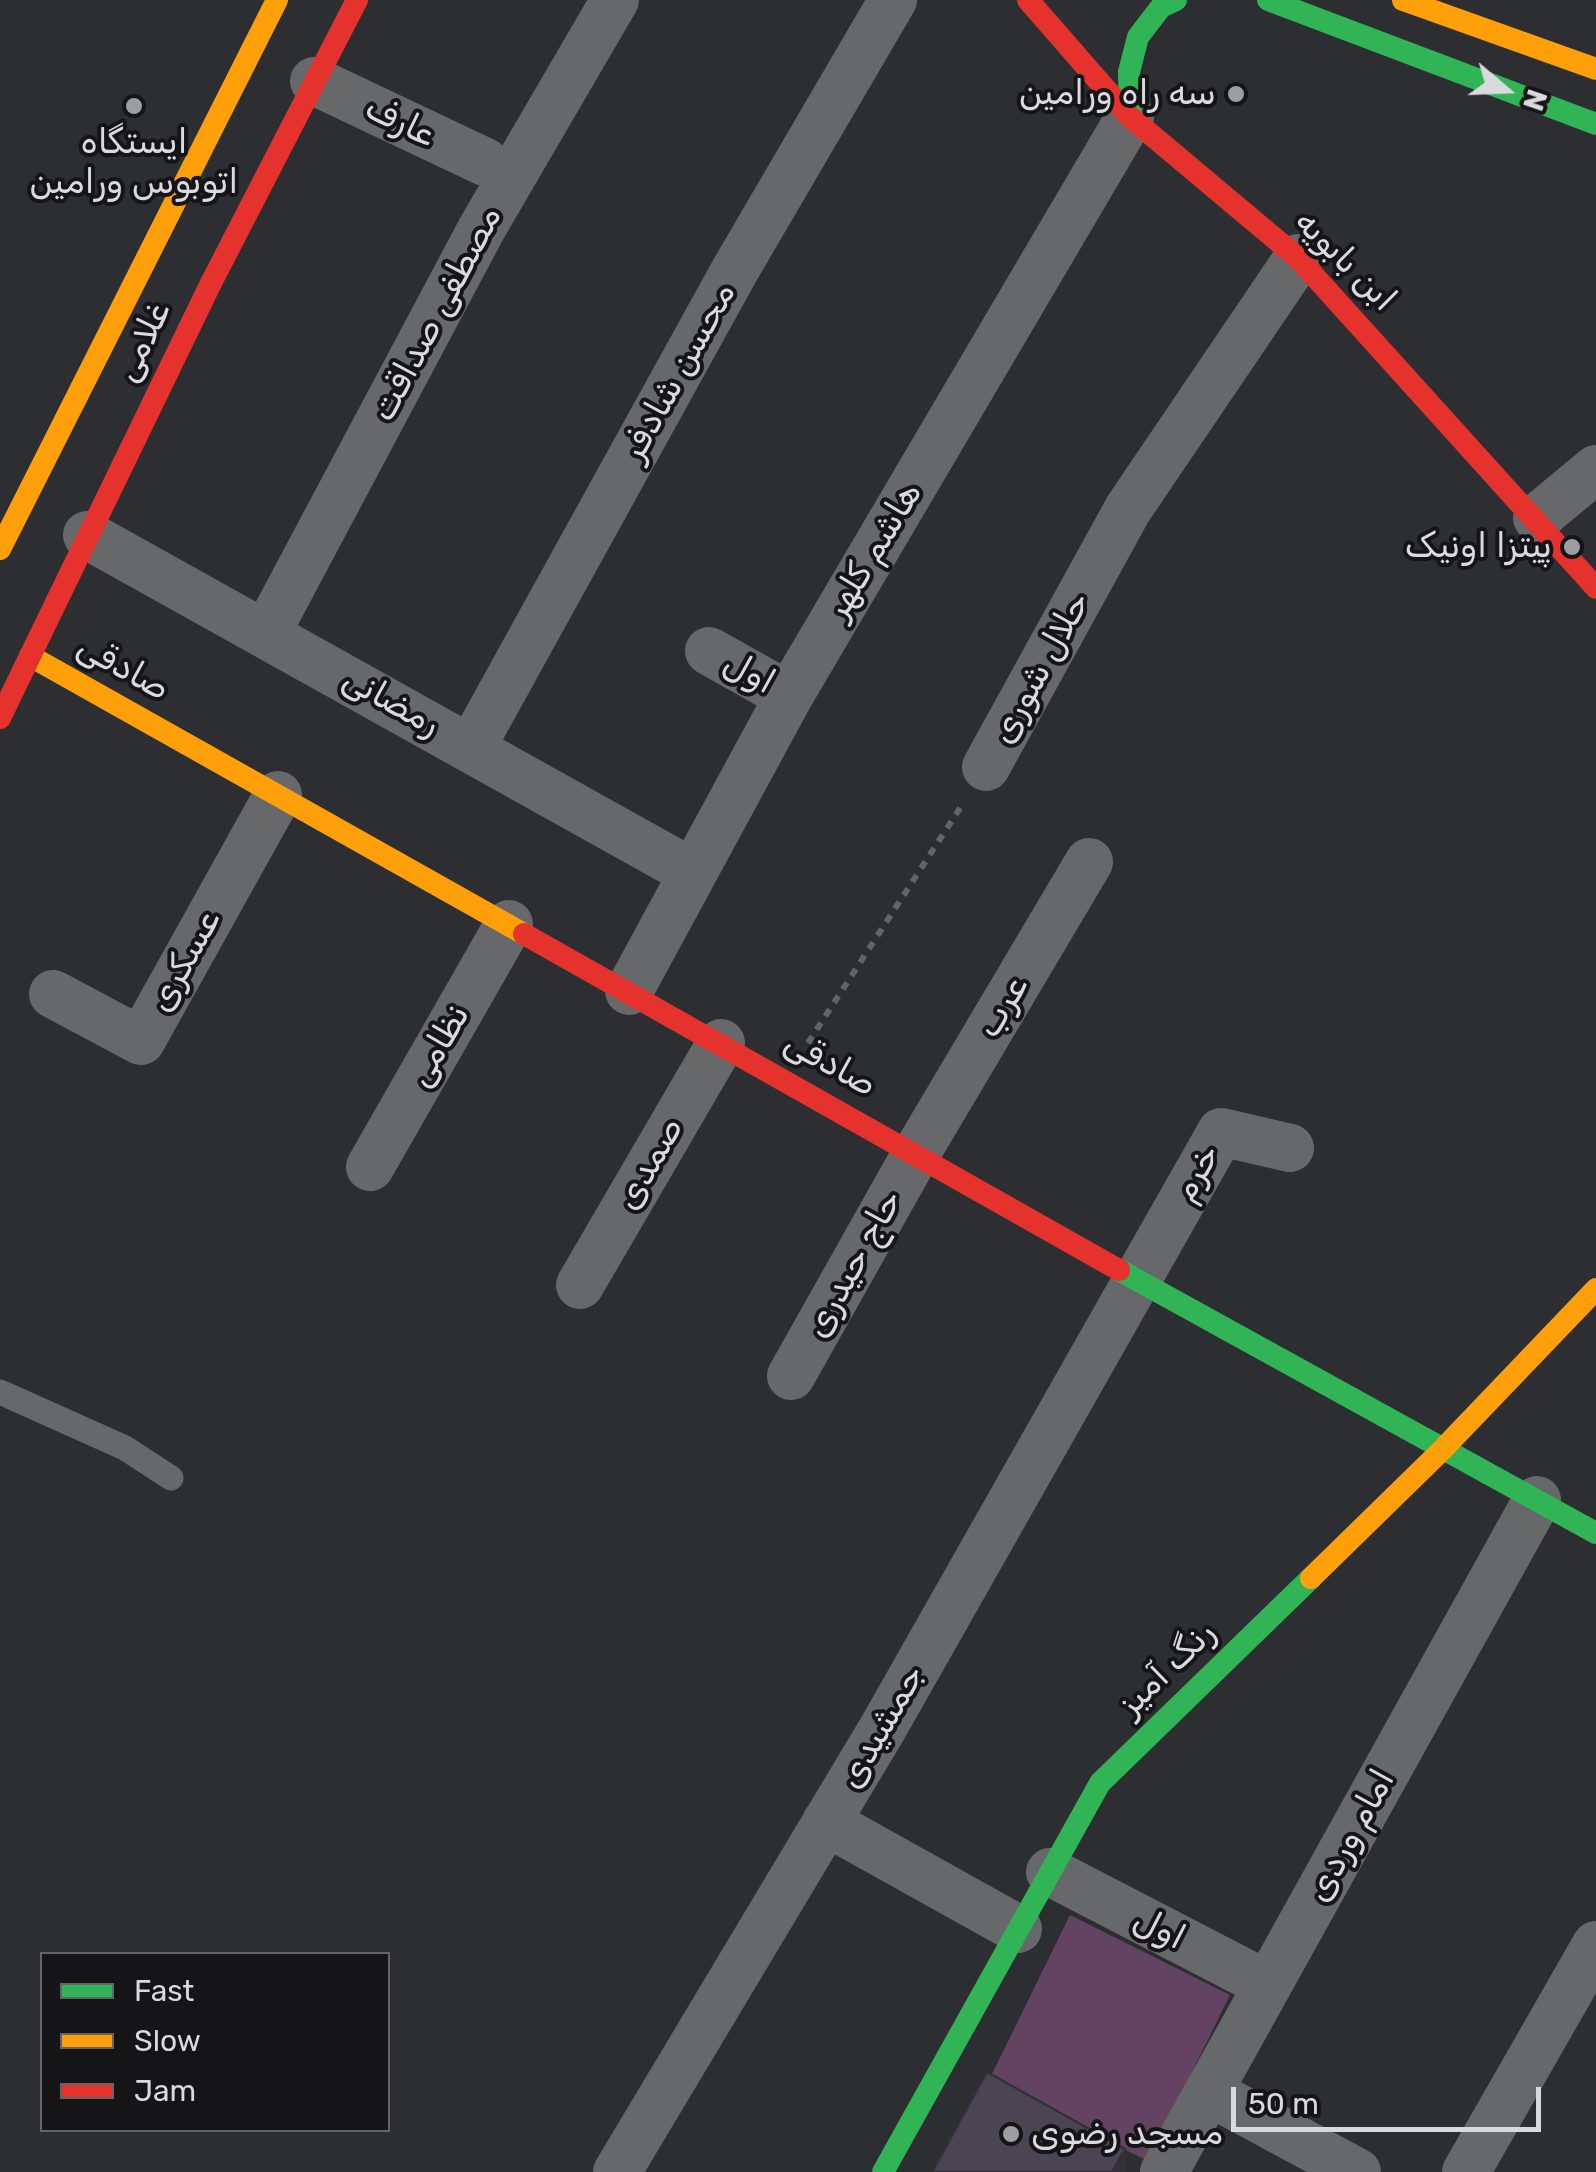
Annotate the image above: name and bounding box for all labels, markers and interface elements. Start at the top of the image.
north arrow [1456,40,1556,140]
place label: سه راه ورامین [1019,73,1216,115]
marker: سه راه ورامین [1225,83,1247,105]
text: N [1516,85,1554,115]
street label: عارف [358,87,442,157]
marker: ایستگاه اتوبوس ورامین [123,95,145,117]
place label: ایستگاه اتوبوس ورامین [30,122,238,204]
street label: مصطفی صداقت [363,199,511,429]
street label: ابن بابویه [1285,201,1405,321]
street label: محسن شادفر [613,275,745,469]
street label: غلامی [106,295,180,389]
street label: هاشم کلهر [817,475,931,627]
place label: پیتزا اونیک [1405,526,1552,568]
marker: پیتزا اونیک [1561,536,1583,558]
street label: حلال شوری [982,585,1100,751]
street label: صادقی [69,626,177,710]
street label: اول [716,642,782,704]
street label: رمضانی [335,658,447,746]
street label: عسکری [140,903,230,1019]
street label: عرب [968,968,1038,1046]
street label: نظامی [399,997,479,1095]
street label: صادقی [776,1022,884,1106]
street label: صمدی [607,1110,693,1218]
street label: خرم [1164,1137,1230,1209]
street label: حاج حیدری [796,1183,912,1345]
street label: رنگ آمیز [1110,1613,1224,1725]
street label: جمشیدی [830,1658,934,1796]
street label: امام وردی [1298,1762,1404,1910]
street label: اول [1126,1898,1192,1960]
legend [40,1952,390,2132]
text: Fast [134,1973,194,2009]
text: Slow [134,2023,201,2059]
scale bar [1236,2067,1546,2129]
text: Jam [134,2073,196,2109]
text: 50 m [1248,2086,1319,2122]
place label: مسجد رضوی [1031,2113,1223,2155]
marker: مسجد رضوی [1000,2123,1022,2145]

